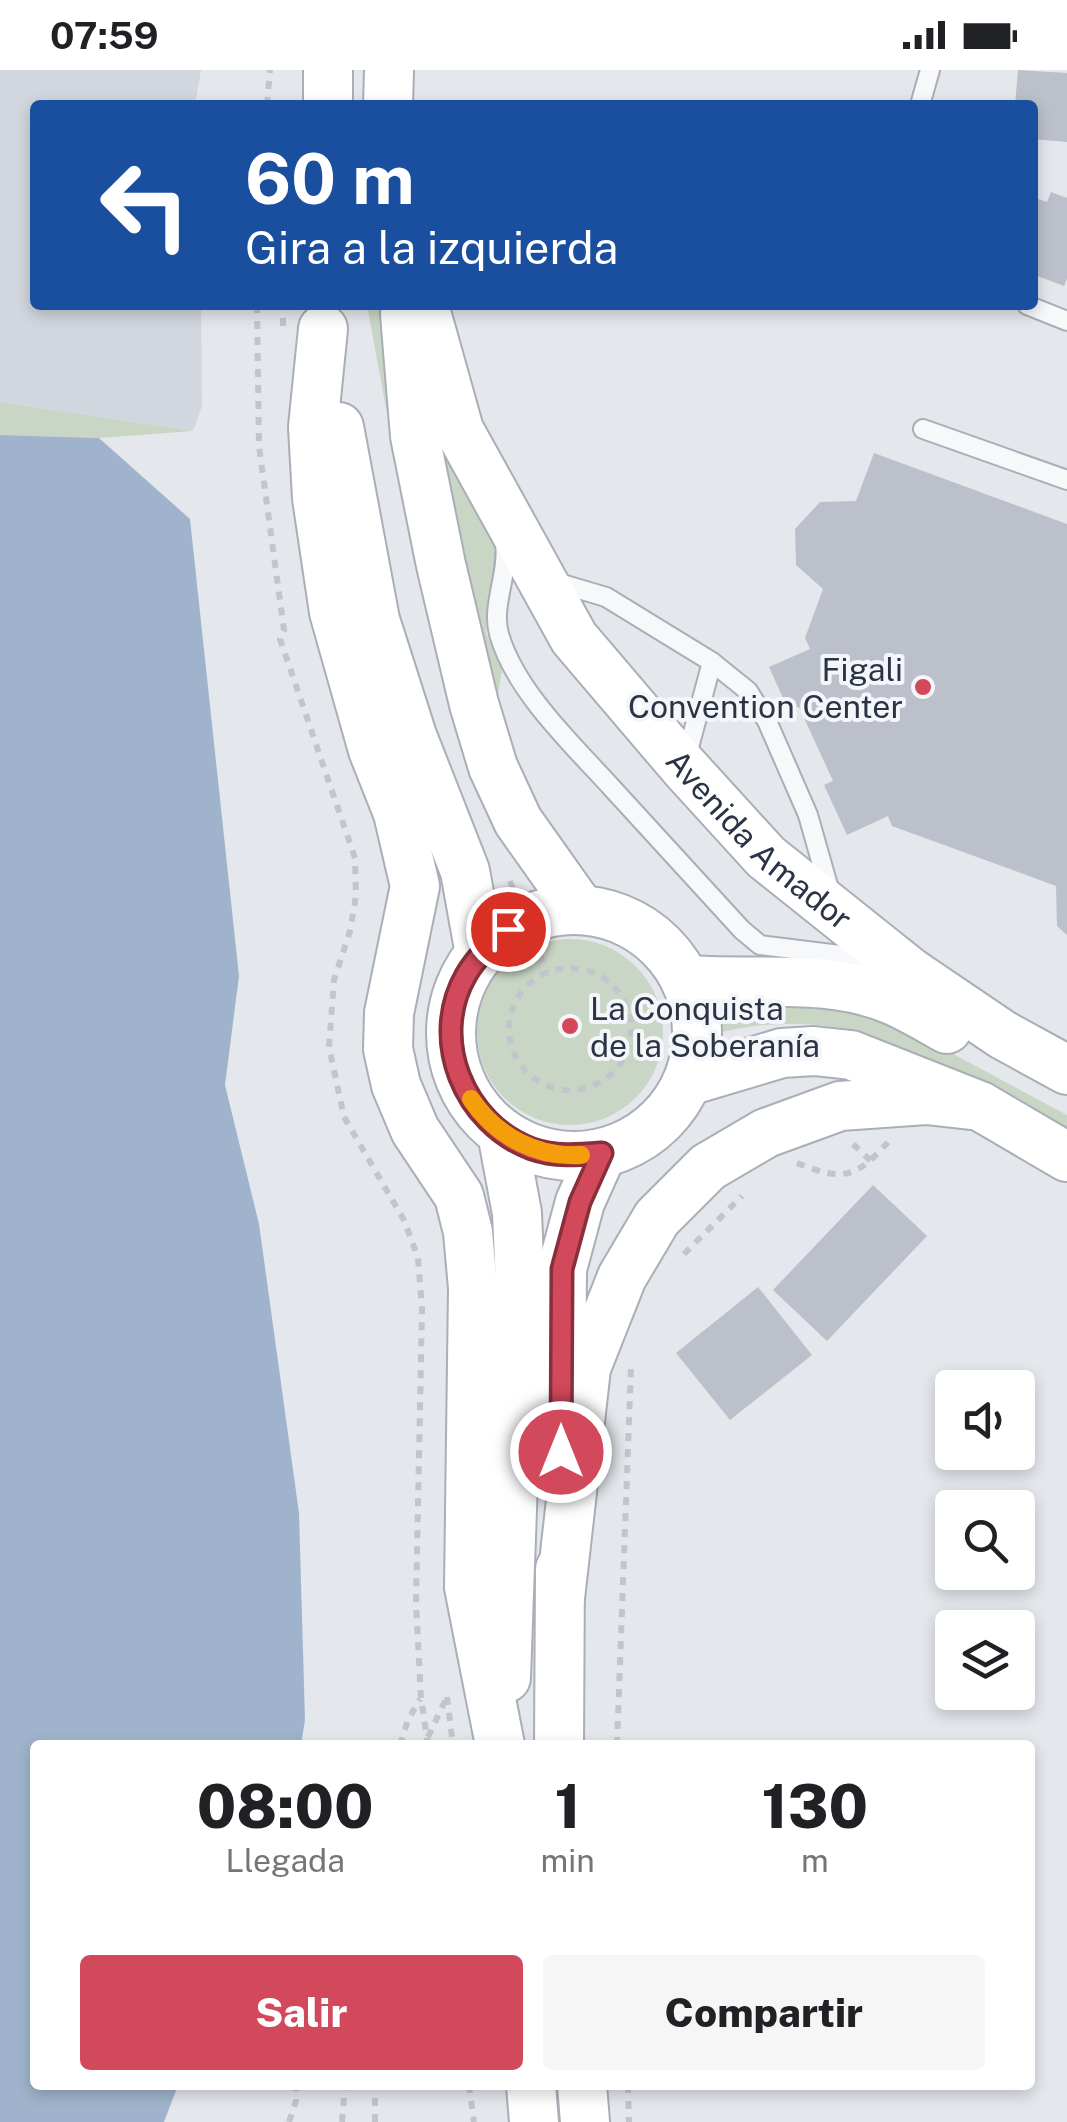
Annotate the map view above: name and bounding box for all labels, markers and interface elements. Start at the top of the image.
text: 07:59 [50,13,159,58]
text: 60 m [245,137,415,220]
icon: left [80,140,210,270]
text: Gira a la izquierda [245,221,618,274]
place label: Figali Convention Center [628,651,903,725]
marker: Figali Convention Center [912,676,934,698]
street label: Avenida Amador [659,742,860,937]
pin [466,887,551,972]
icon: arrive [481,902,536,957]
place label: La Conquista de la Soberanía [590,990,820,1064]
marker: La Conquista de la Soberanía [559,1015,581,1037]
map controls [935,1370,1035,1710]
button: sound [935,1370,1035,1470]
position arrow [509,1400,613,1504]
button: search [935,1490,1035,1590]
button: layers [935,1610,1035,1710]
text: 08:00 [197,1771,374,1842]
text: 1 [554,1771,581,1842]
text: 130 [762,1771,868,1842]
text: Llegada [226,1842,345,1879]
text: min [540,1842,595,1879]
text: m [801,1842,829,1879]
button: Salir [80,1955,523,2070]
button: Compartir [543,1955,985,2070]

